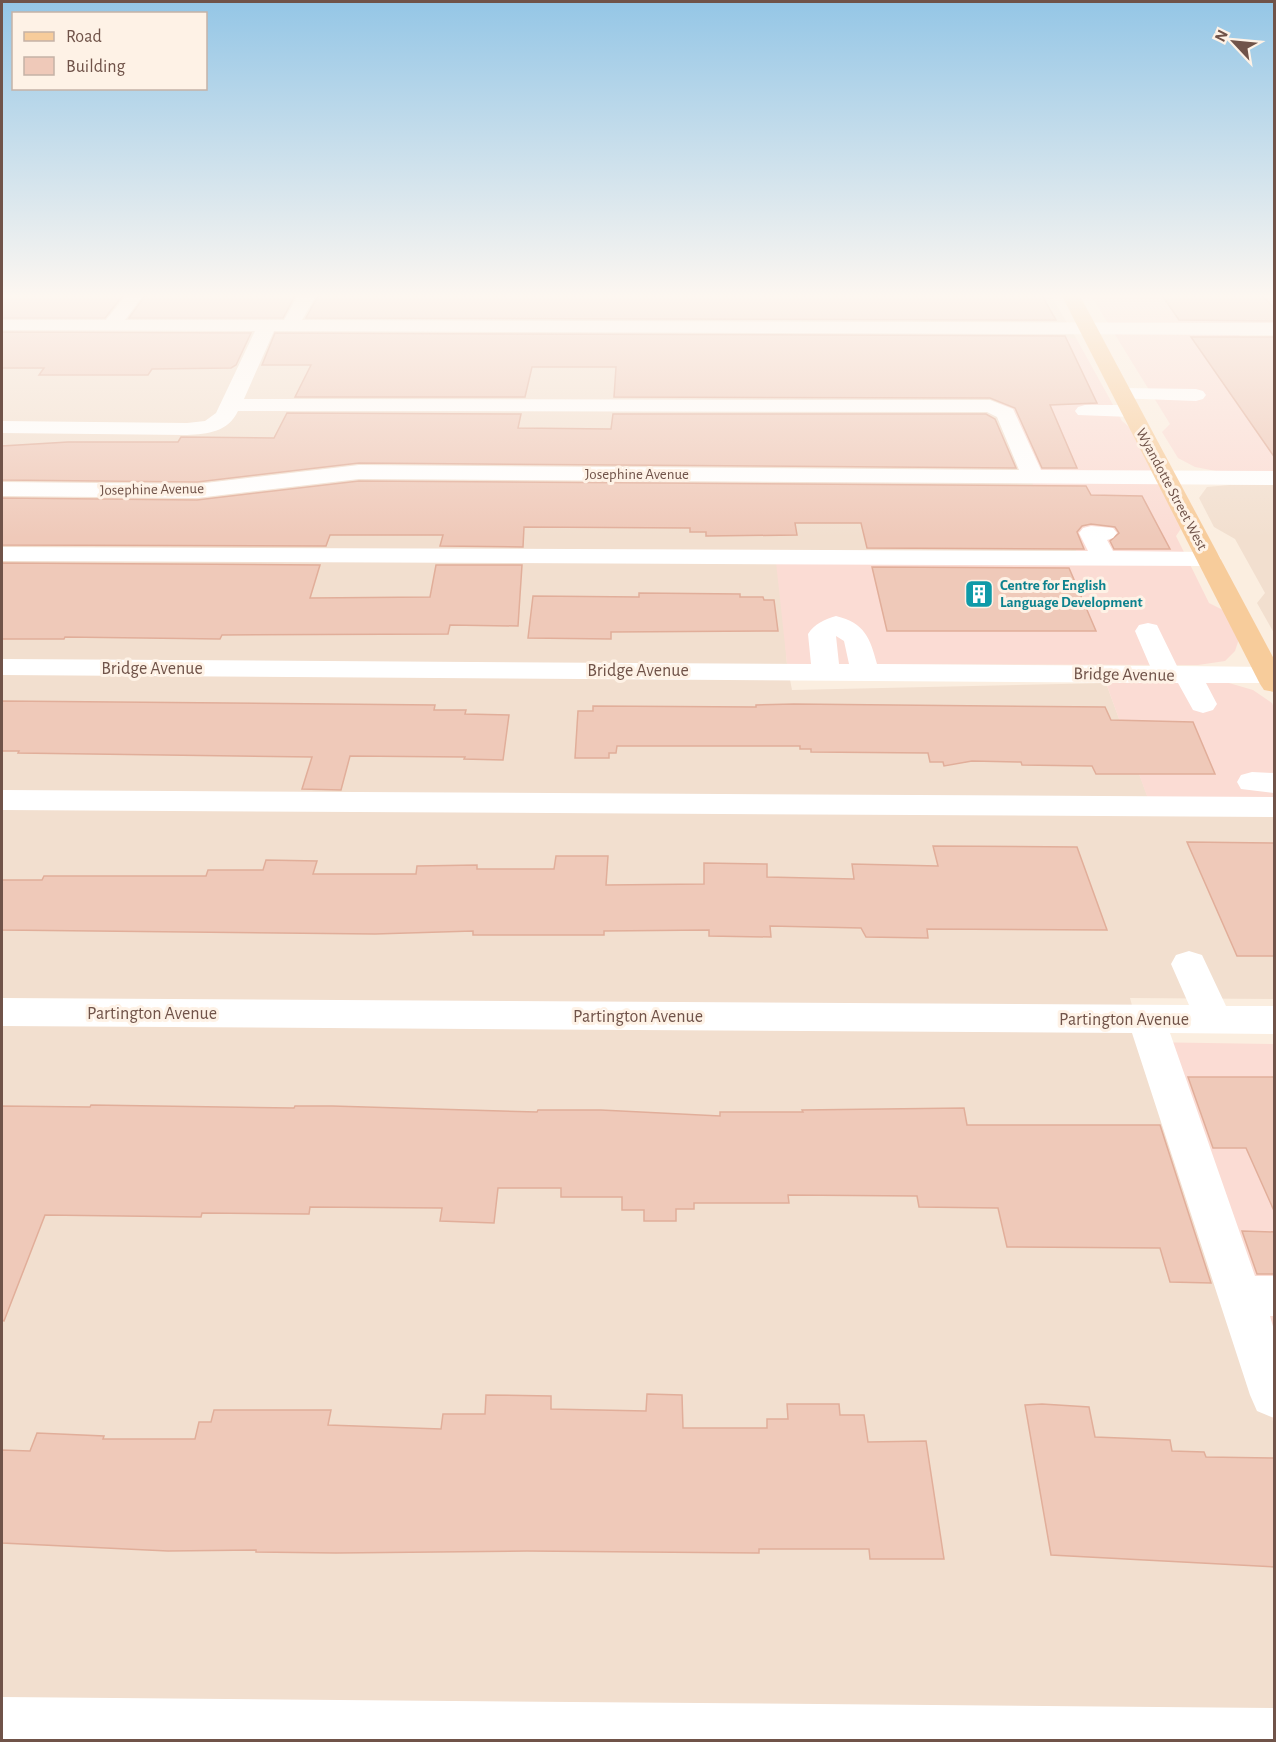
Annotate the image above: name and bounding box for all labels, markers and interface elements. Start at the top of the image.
legend [12,12,207,90]
north arrow [1204,12,1264,72]
text: N [1212,27,1231,44]
text: Road [66,28,102,46]
text: Building [66,58,126,76]
street label: Wyandotte Street West [1133,426,1210,553]
street label: Josephine Avenue [585,467,689,482]
street label: Josephine Avenue [100,481,204,498]
building icon: Centre for English Language Development [963,578,995,610]
place label: Centre for English Language Development [1000,578,1142,610]
street label: Bridge Avenue [101,660,203,678]
street label: Bridge Avenue [587,662,689,680]
street label: Bridge Avenue [1073,665,1175,685]
street label: Partington Avenue [87,1005,217,1023]
street label: Partington Avenue [573,1008,703,1026]
street label: Partington Avenue [1059,1011,1189,1029]

